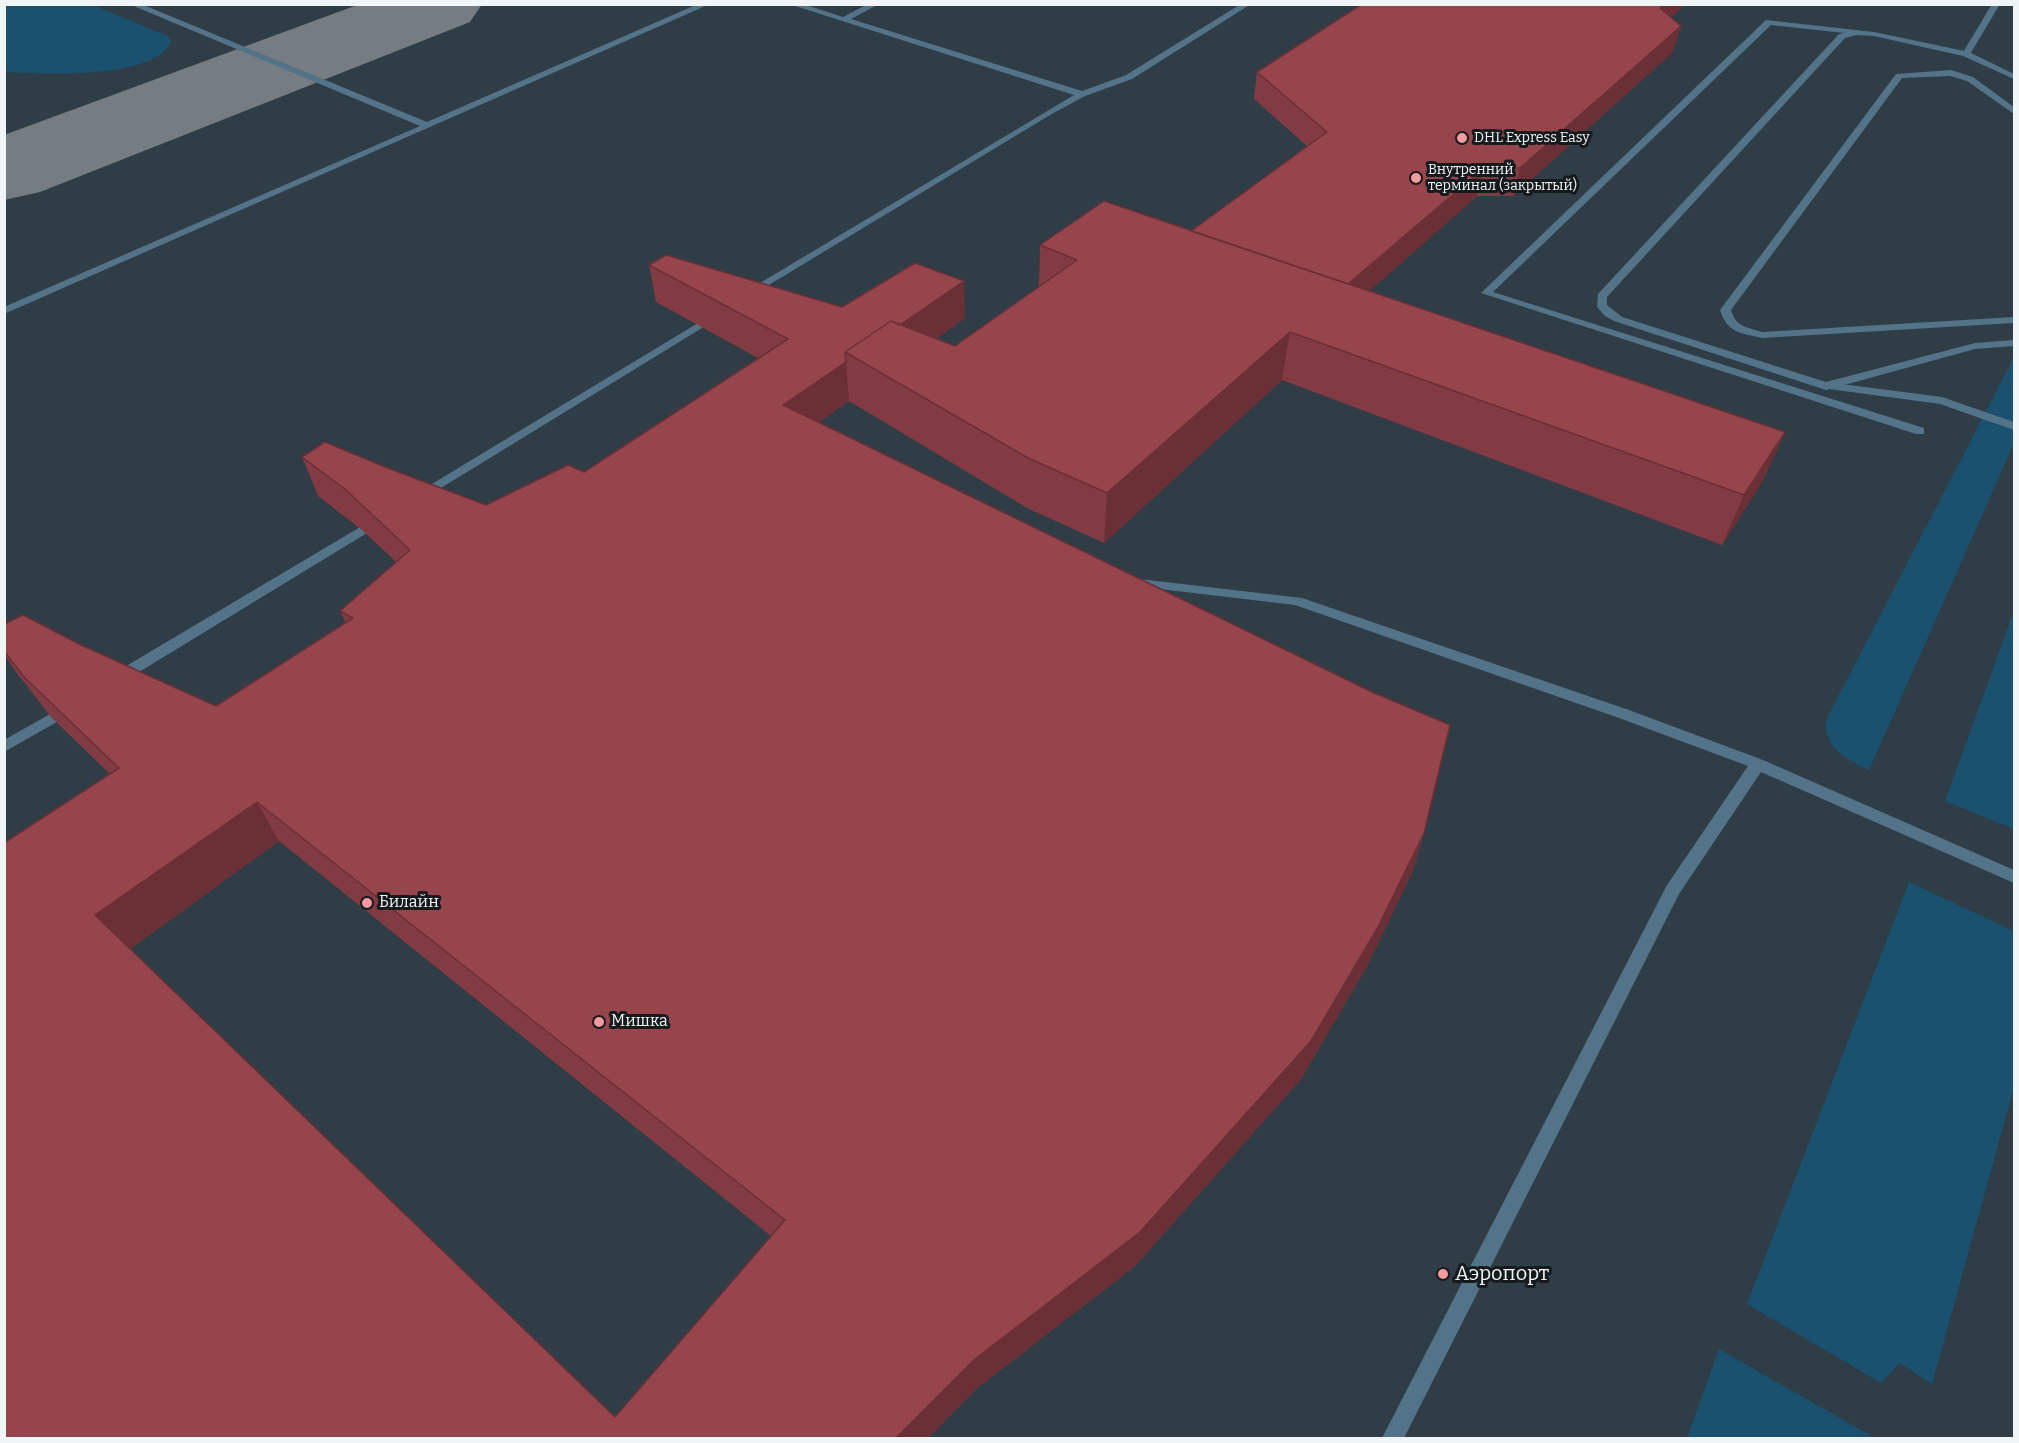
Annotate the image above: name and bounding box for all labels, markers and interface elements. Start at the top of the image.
place label: DHL Express Easy [1474,130,1590,146]
marker: DHL Express Easy [1455,131,1469,145]
place label: Внутренний терминал (закрытый) [1428,162,1577,194]
marker: Внутренний терминал (закрытый) [1409,171,1423,185]
place label: Билайн [379,893,439,913]
marker: Билайн [360,896,374,910]
place label: Мишка [611,1012,668,1032]
marker: Мишка [592,1015,606,1029]
place label: Аэропорт [1455,1262,1549,1286]
marker: Аэропорт [1436,1267,1450,1281]

